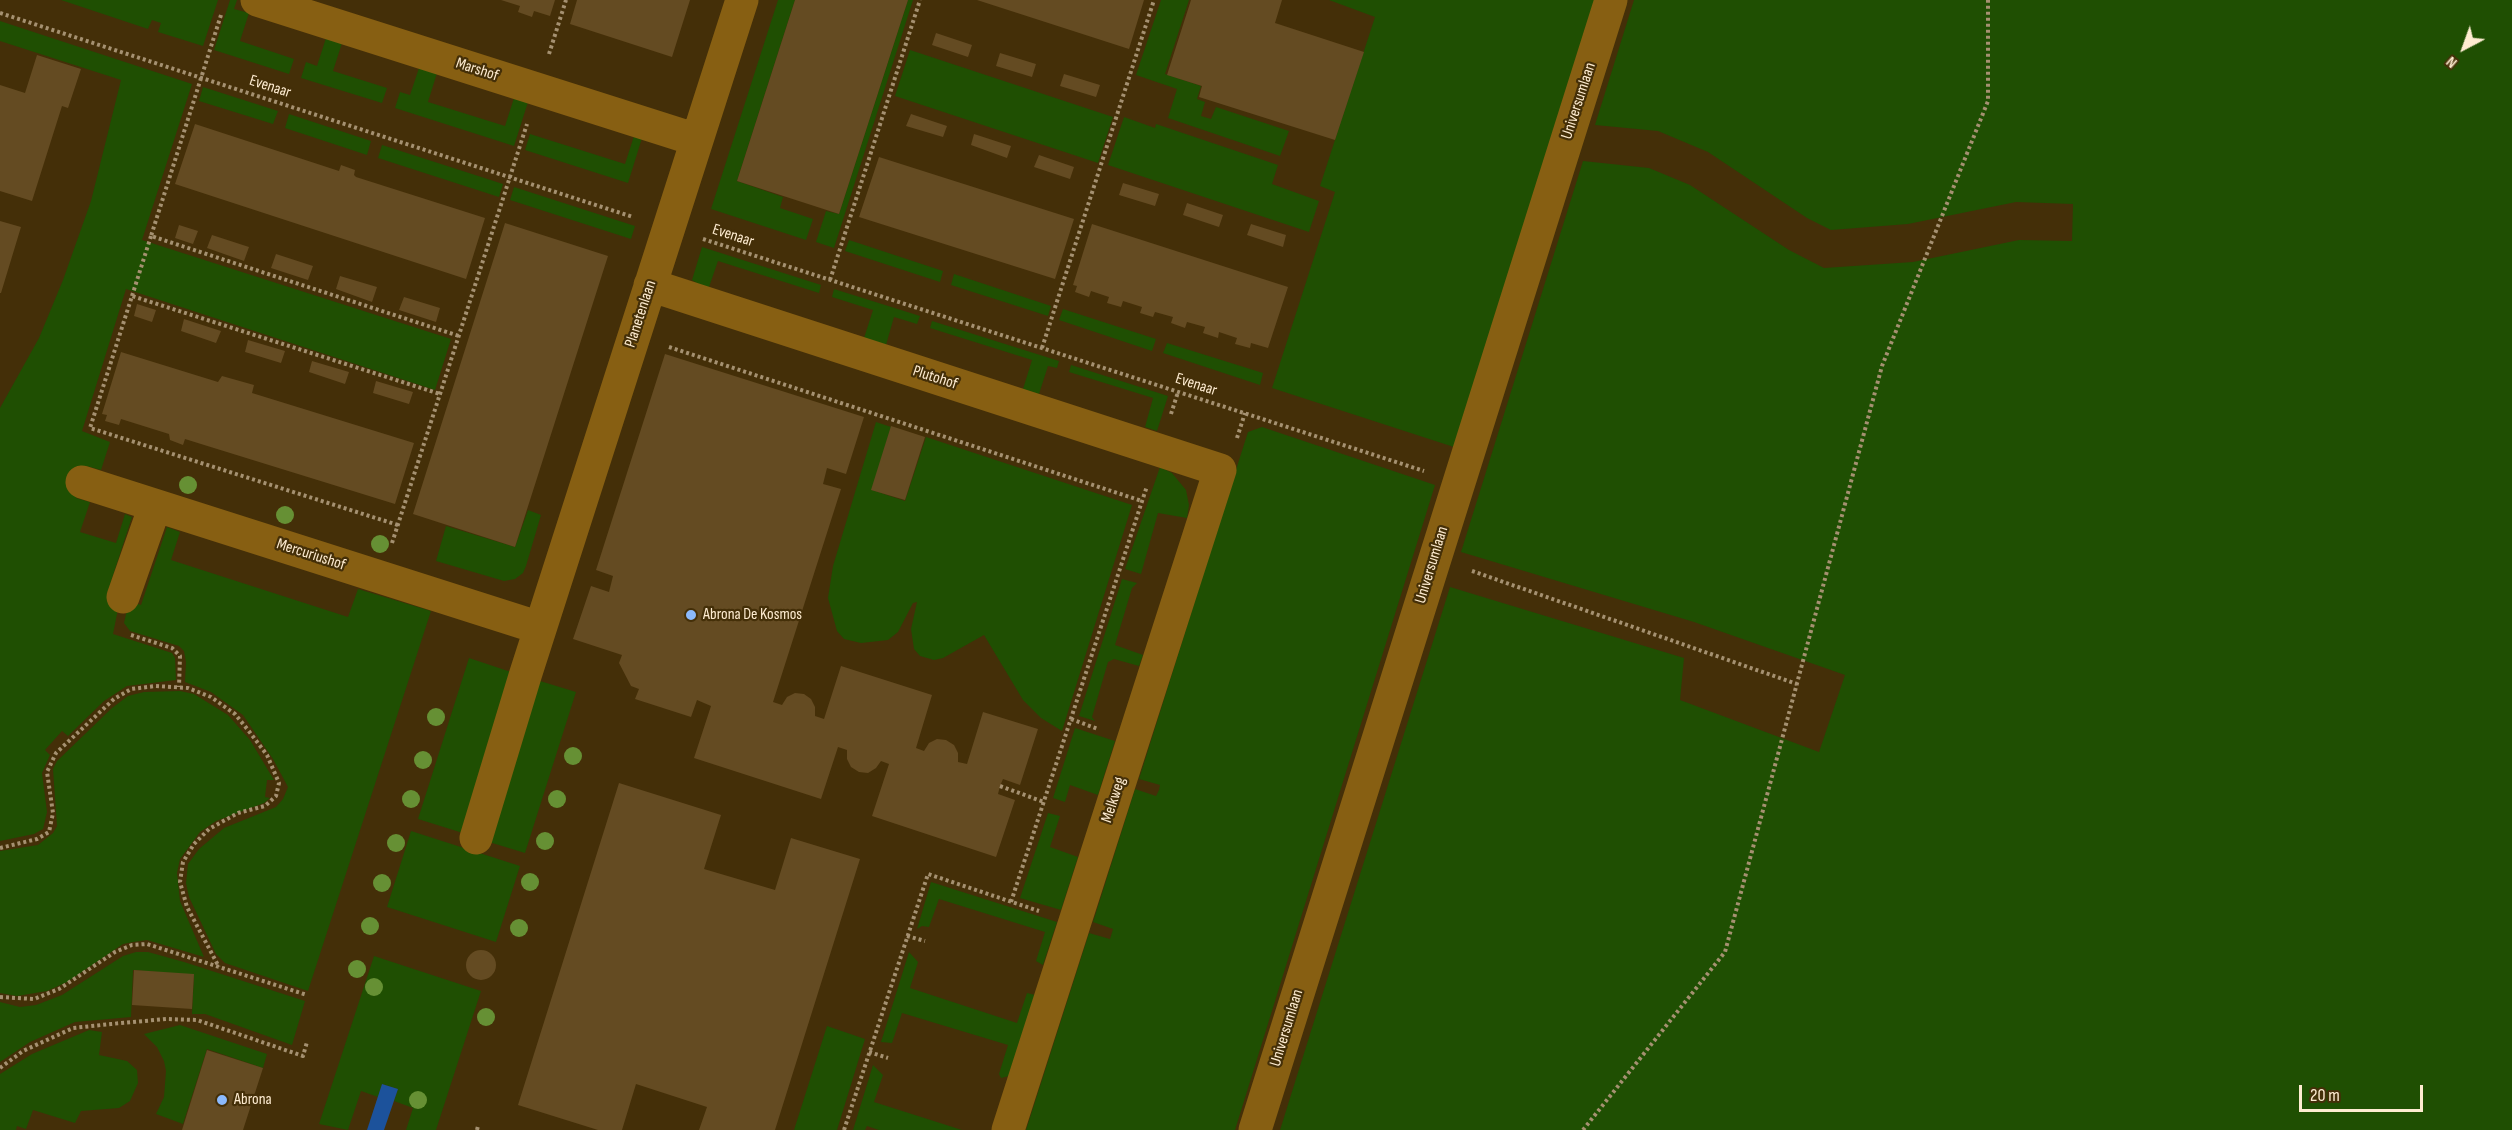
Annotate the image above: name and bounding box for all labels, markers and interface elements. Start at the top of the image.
north arrow [2434,18,2494,78]
text: N [2442,52,2461,72]
street label: Marshof [453,54,501,86]
street label: Universumlaan [1558,60,1600,142]
street label: Evenaar [247,71,293,103]
street label: Evenaar [710,220,756,252]
street label: Planetenlaan [621,278,661,350]
street label: Plutohof [910,362,960,394]
street label: Evenaar [1173,369,1219,401]
street label: Universumlaan [1411,524,1453,606]
street label: Mercuriushof [274,535,348,575]
place label: Abrona De Kosmos [703,605,802,625]
marker: Abrona De Kosmos [684,608,698,622]
street label: Melkweg [1098,775,1130,825]
street label: Universumlaan [1266,987,1308,1069]
scale bar [2302,1073,2426,1111]
text: 20 m [2310,1085,2340,1106]
place label: Abrona [234,1090,272,1110]
marker: Abrona [215,1093,229,1107]

